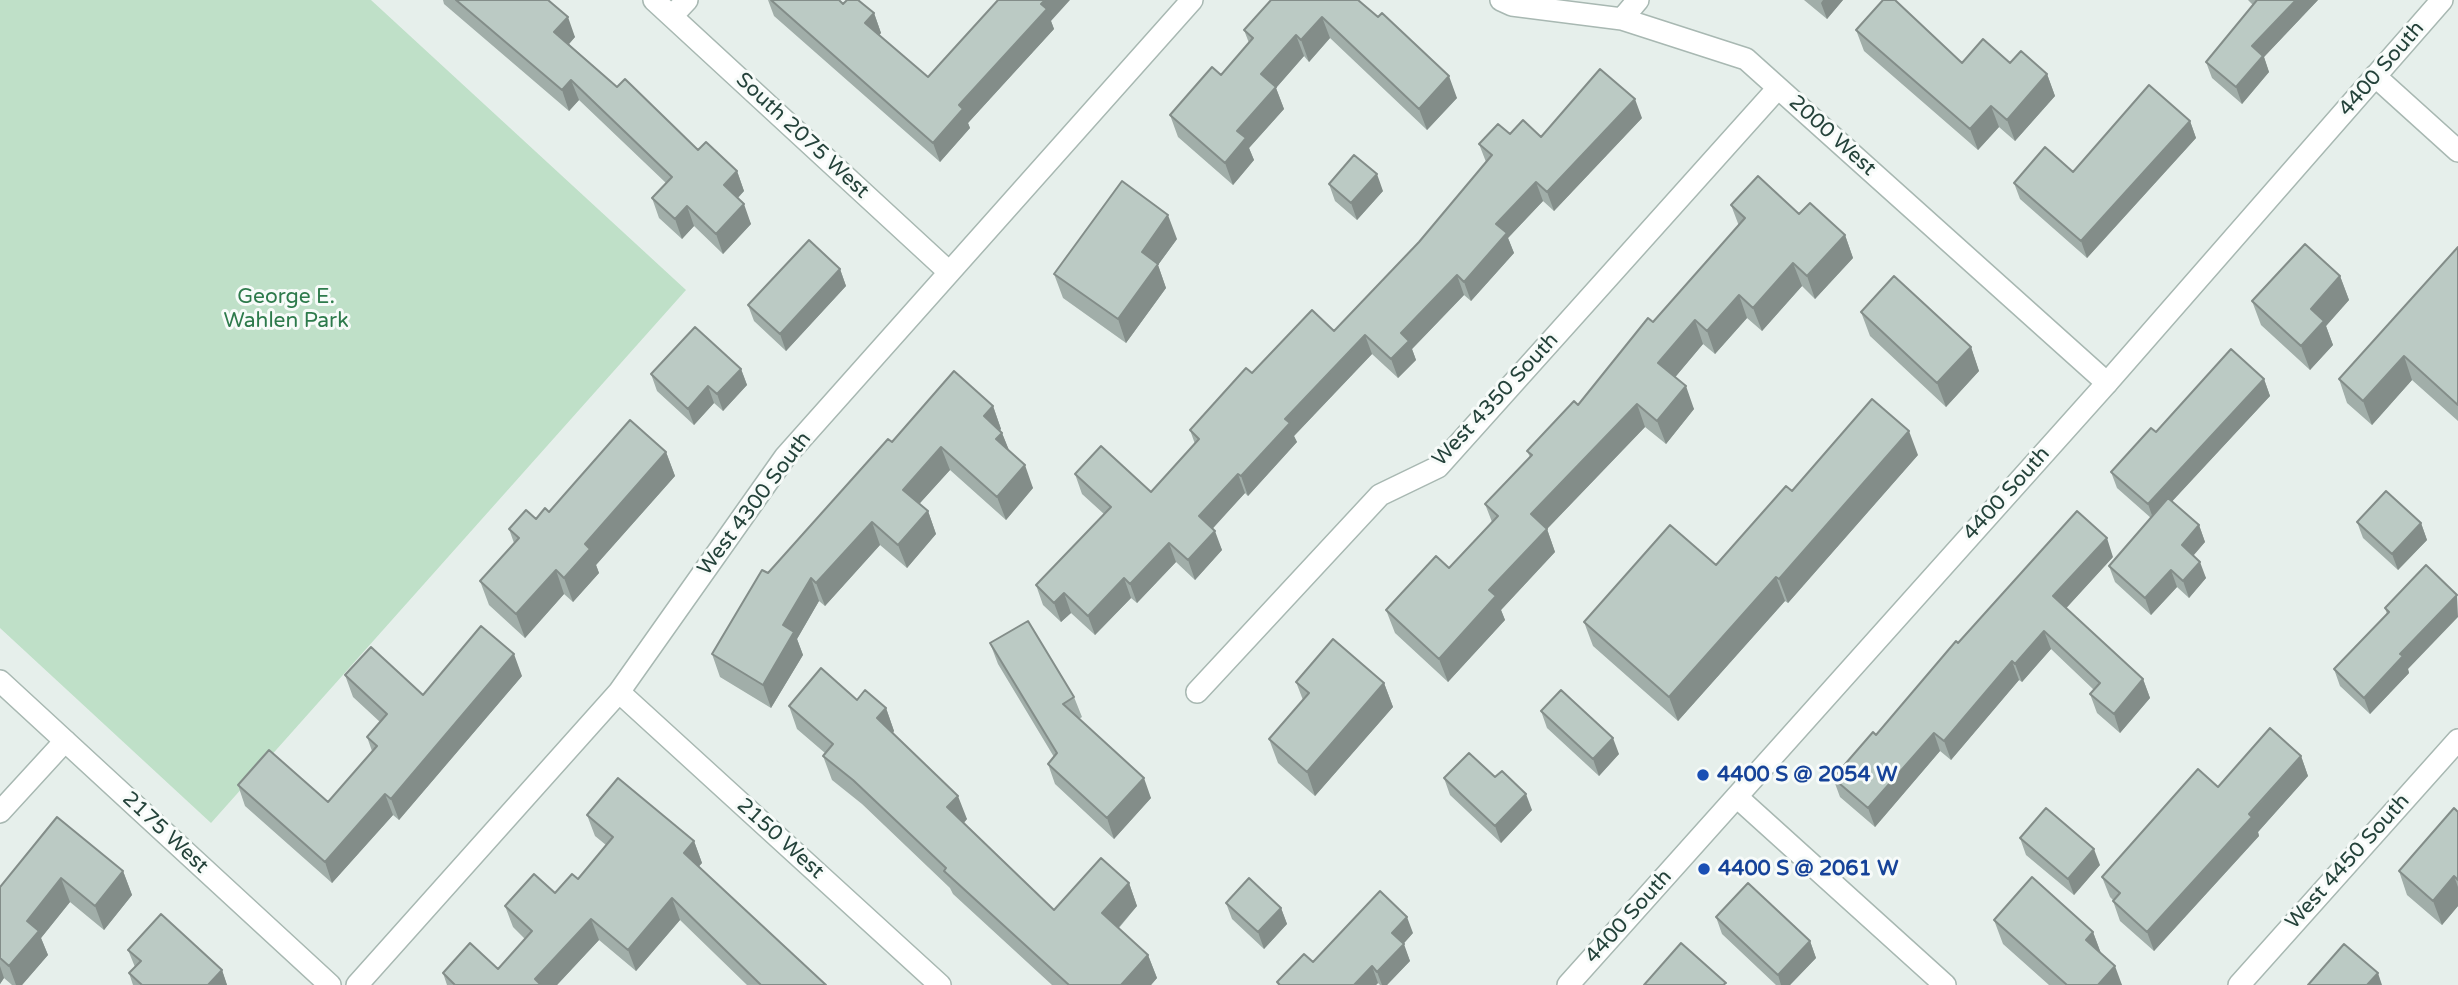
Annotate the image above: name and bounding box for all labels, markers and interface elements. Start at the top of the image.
street label: 4400 South [2334,16,2430,122]
street label: South 2075 West [730,68,874,204]
street label: 2000 West [1783,90,1881,182]
park label: George E. Wahlen Park [223,284,349,334]
street label: West 4350 South [1428,328,1564,472]
street label: West 4300 South [693,427,817,581]
street label: 4400 South [1958,442,2056,546]
place label: 4400 S @ 2054 W [1717,762,1897,788]
marker: 4400 S @ 2054 W [1695,767,1711,783]
street label: 2175 West [117,787,213,879]
street label: West 4450 South [2281,789,2415,935]
street label: 2150 West [731,793,829,885]
place label: 4400 S @ 2061 W [1718,856,1898,882]
marker: 4400 S @ 2061 W [1696,861,1712,877]
street label: 4400 South [1580,865,1678,969]

